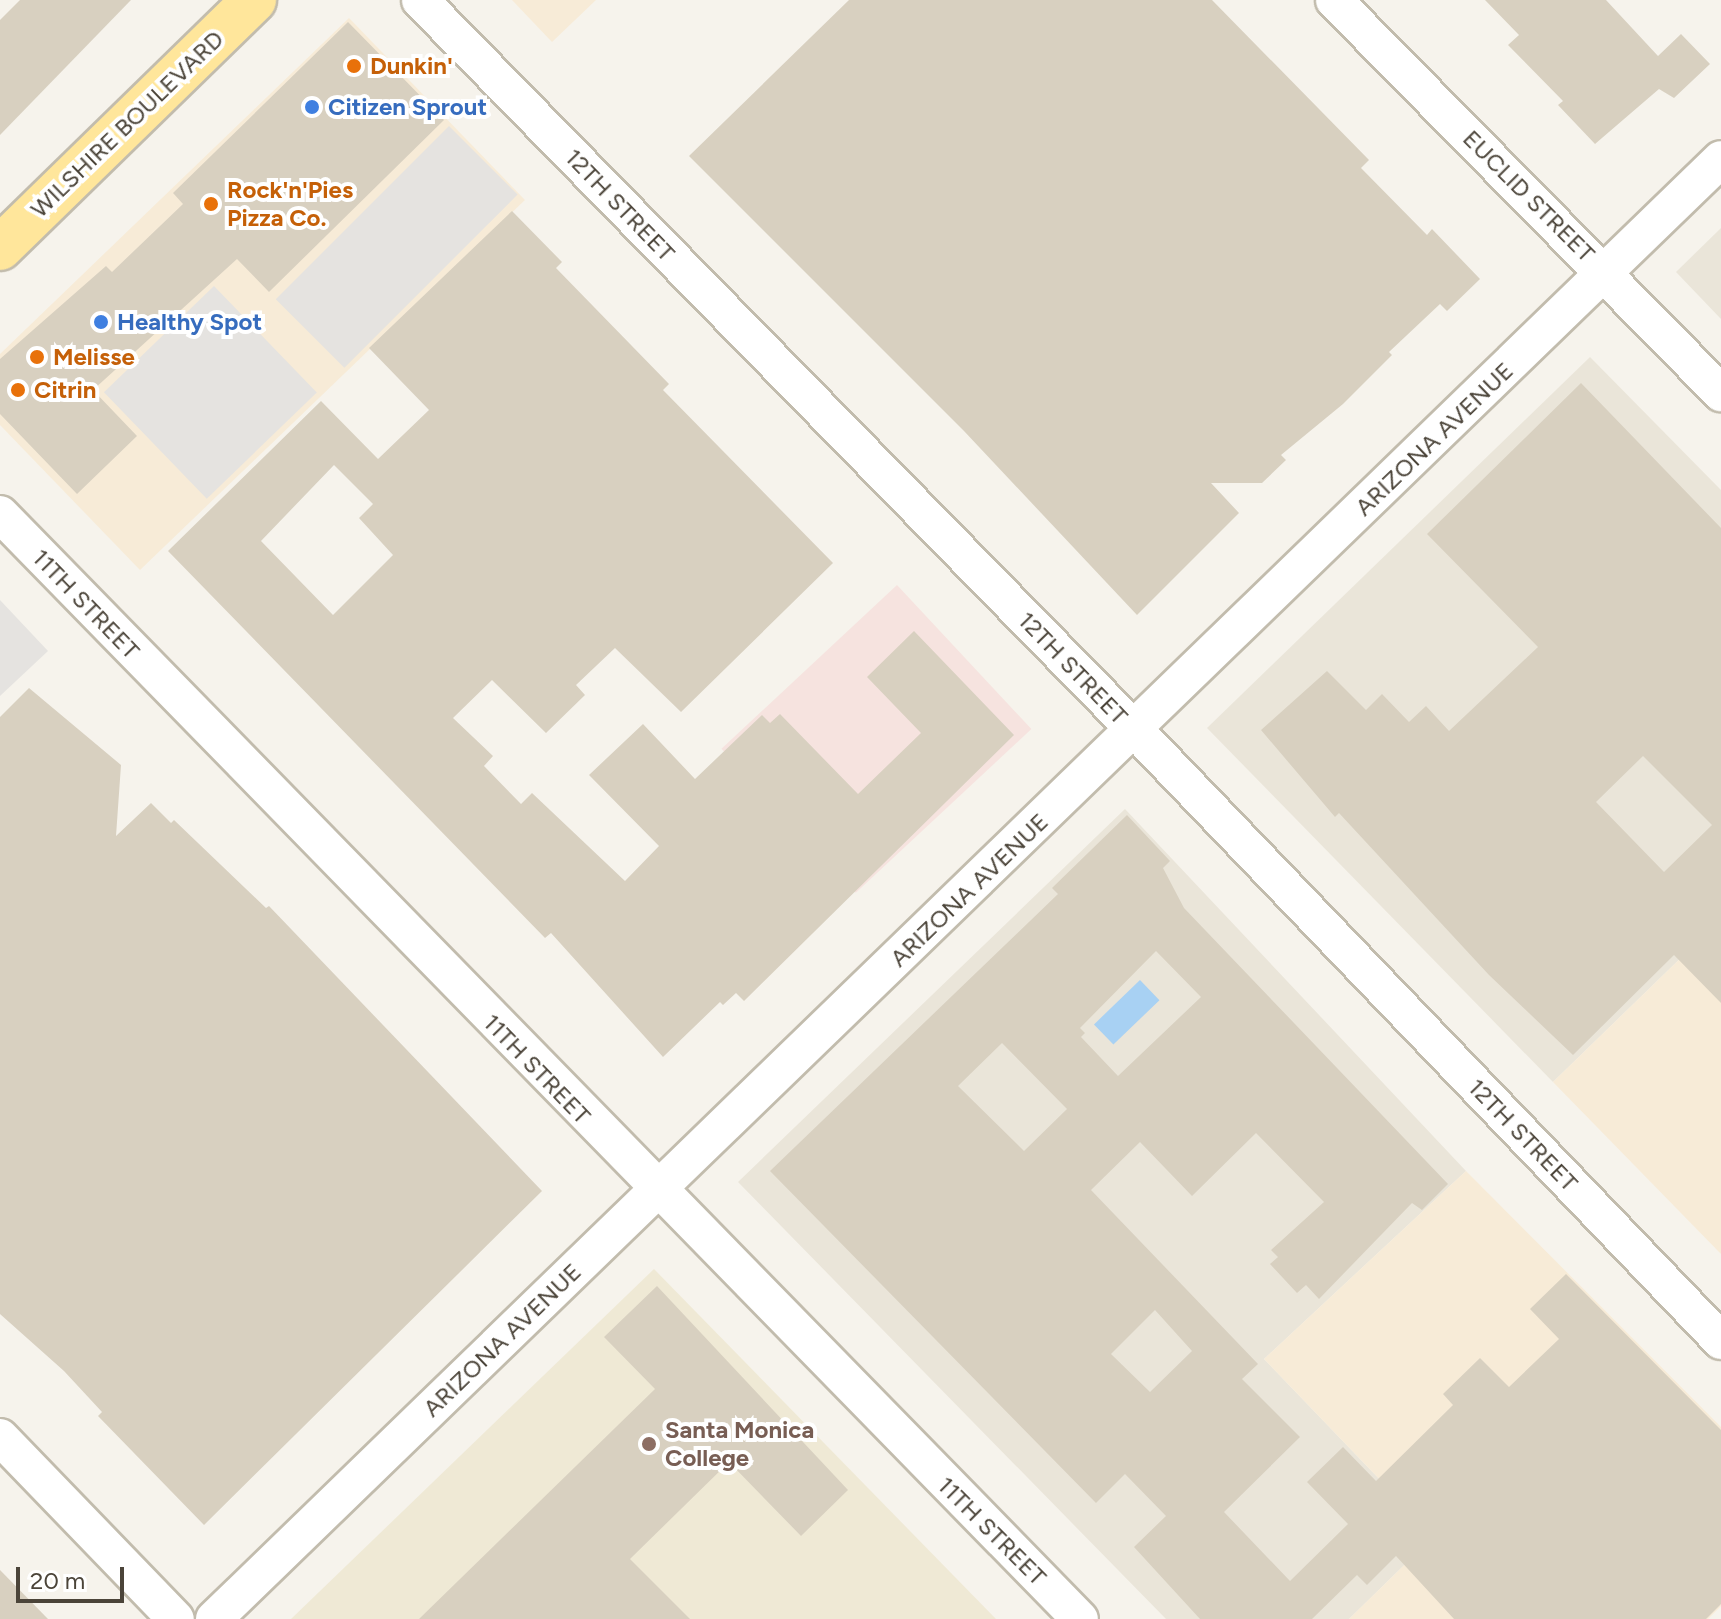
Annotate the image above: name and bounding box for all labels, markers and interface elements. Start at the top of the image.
street label: WILSHIRE BOULEVARD [25,24,229,224]
place label: Dunkin' [370,52,453,80]
marker: Dunkin' [345,57,363,75]
place label: Citizen Sprout [328,93,487,121]
marker: Citizen Sprout [303,98,321,116]
street label: EUCLID STREET [1457,124,1601,268]
street label: 12TH STREET [559,143,681,267]
place label: Rock'n'Pies Pizza Co. [227,176,353,232]
marker: Rock'n'Pies Pizza Co. [202,195,220,213]
place label: Healthy Spot [117,308,262,336]
marker: Healthy Spot [92,313,110,331]
place label: Melisse [53,343,135,371]
marker: Melisse [28,348,46,366]
street label: ARIZONA AVENUE [1349,356,1519,522]
place label: Citrin [34,376,96,404]
marker: Citrin [9,381,27,399]
street label: 11TH STREET [26,543,146,665]
street label: 12TH STREET [1012,606,1134,730]
street label: ARIZONA AVENUE [884,807,1054,973]
street label: 11TH STREET [477,1008,597,1130]
street label: 12TH STREET [1462,1073,1584,1197]
street label: ARIZONA AVENUE [417,1257,587,1423]
place label: Santa Monica College [665,1416,814,1472]
marker: Santa Monica College [640,1435,658,1453]
street label: 11TH STREET [932,1471,1052,1591]
scale bar [20,1551,128,1601]
text: 20 m [30,1566,85,1595]

